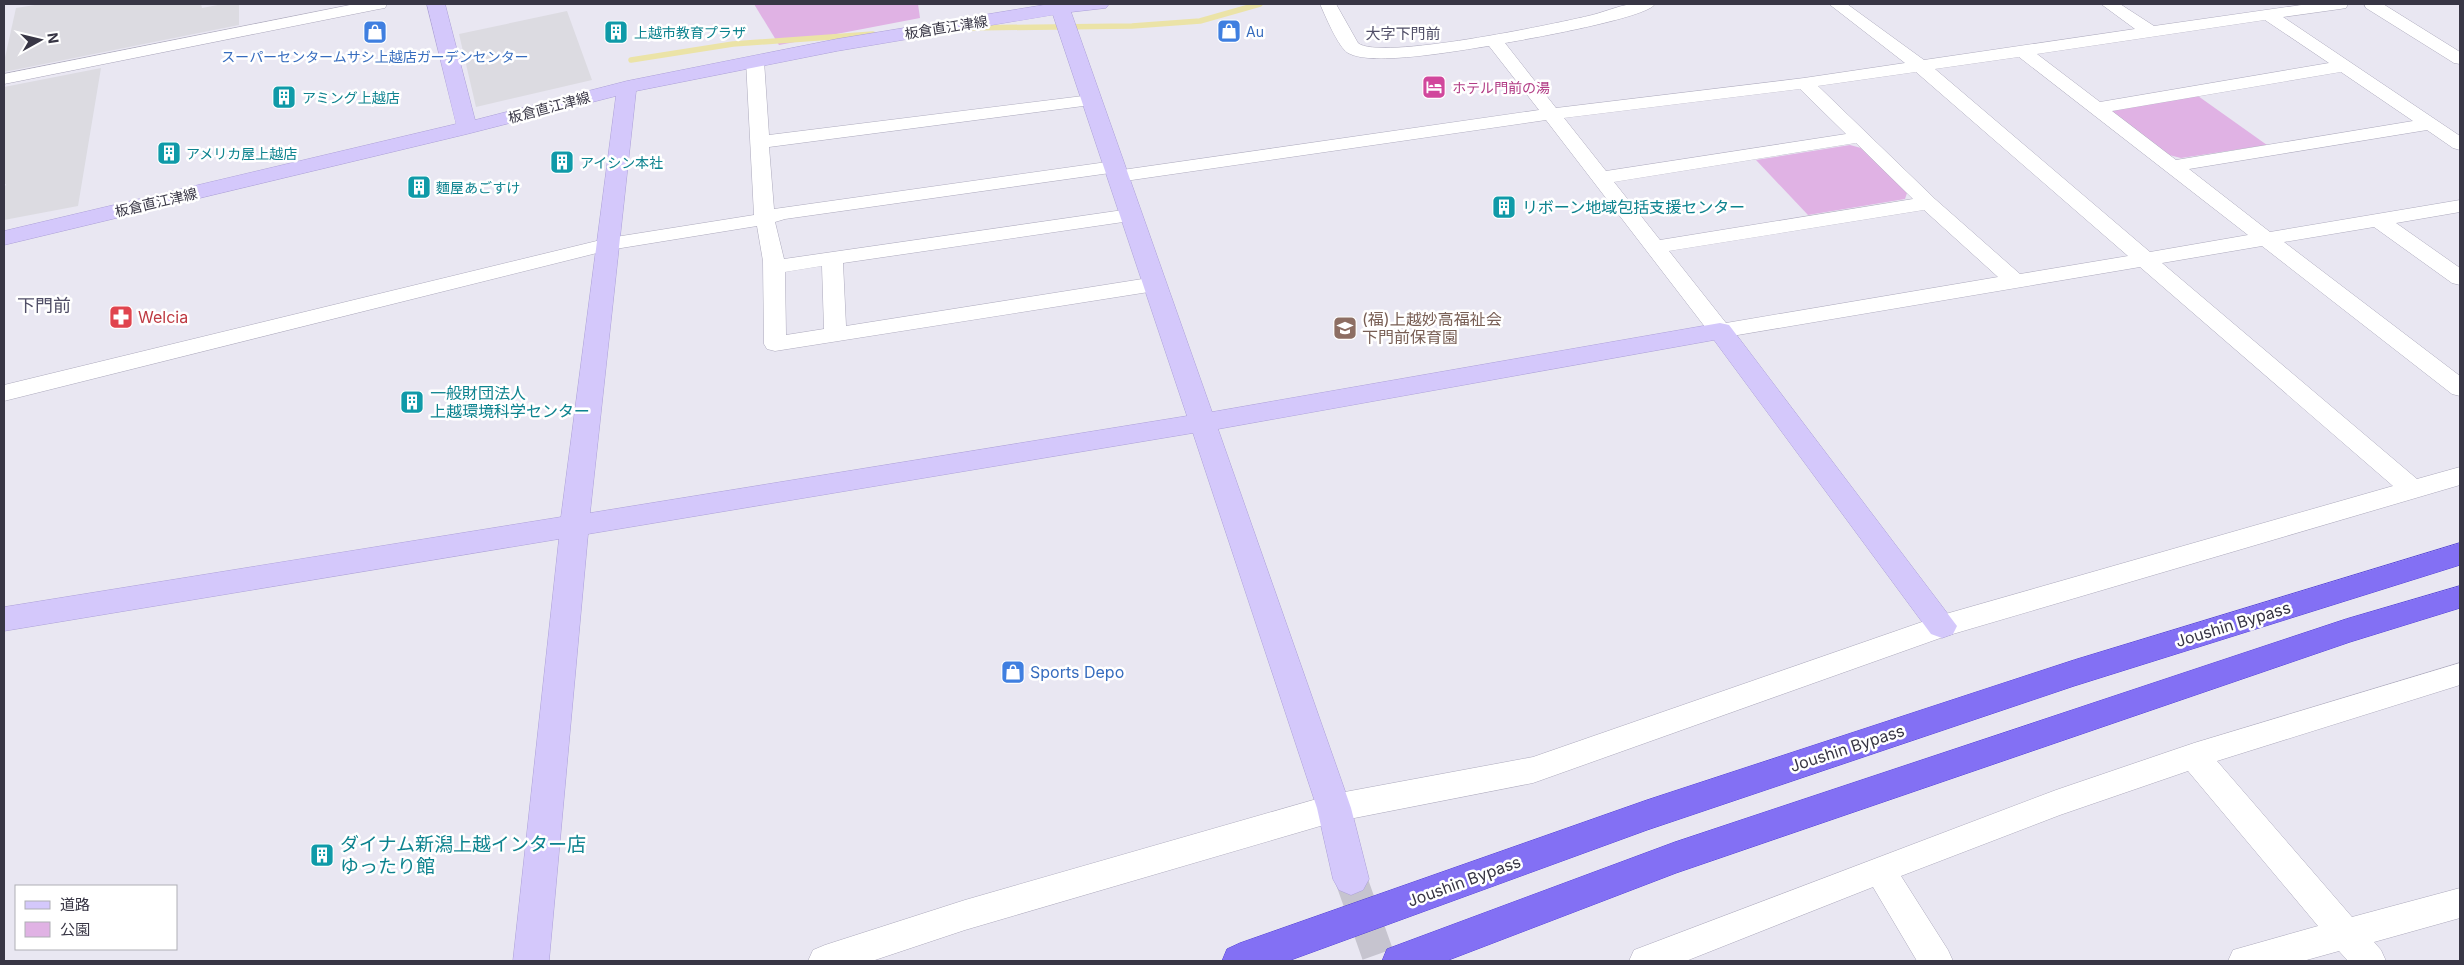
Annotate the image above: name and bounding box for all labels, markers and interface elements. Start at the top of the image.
street label: 板倉直江津線 [903,12,989,42]
north arrow [15,15,65,65]
shop icon: Au [1216,18,1242,44]
shop icon: スーパーセンタームサシ上越店ガーデンセンター [362,19,388,45]
building icon: 上越市教育プラザ [603,19,629,45]
place label: Au [1246,23,1264,40]
place label: 上越市教育プラザ [634,24,746,41]
district label: 大字下門前 [1365,24,1441,43]
text: N [44,32,63,45]
place label: スーパーセンタームサシ上越店ガーデンセンター [221,48,529,65]
hotel icon: ホテル門前の湯 [1421,74,1447,100]
place label: ホテル門前の湯 [1452,79,1550,96]
building icon: アミング上越店 [271,84,297,110]
street label: 板倉直江津線 [506,88,592,126]
place label: アミング上越店 [302,89,400,106]
building icon: アメリカ屋上越店 [156,140,182,166]
place label: アメリカ屋上越店 [186,145,297,162]
building icon: アイシン本社 [549,149,575,175]
place label: アイシン本社 [580,154,663,171]
building icon: 麵屋あごすけ [406,174,432,200]
place label: 麵屋あごすけ [436,179,520,196]
street label: 板倉直江津線 [113,184,199,220]
building icon: リボーン地域包括支援センター [1491,194,1517,220]
place label: リボーン地域包括支援センター [1522,197,1745,217]
district label: 下門前 [17,295,71,316]
pharmacy icon: Welcia [108,304,134,330]
place label: Welcia [138,307,188,327]
place label: (福)上越妙高福祉会 下門前保育園 [1362,309,1502,347]
school or university icon: (福)上越妙高福祉会 下門前保育園 [1332,315,1358,341]
place label: 一般財団法人 上越環境科学センター [430,383,590,421]
building icon: 一般財団法人 上越環境科学センター [399,389,425,415]
street label: Joushin Bypass [2173,597,2293,651]
shop icon: Sports Depo [1000,659,1026,685]
place label: Sports Depo [1030,662,1124,682]
street label: Joushin Bypass [1787,720,1907,776]
place label: ダイナム新潟上越インター店 ゆったり館 [340,833,586,878]
building icon: ダイナム新潟上越インター店 ゆったり館 [309,842,335,868]
street label: Joushin Bypass [1405,851,1523,911]
legend [15,885,178,950]
text: 道路 [60,895,90,914]
text: 公園 [60,920,90,939]

